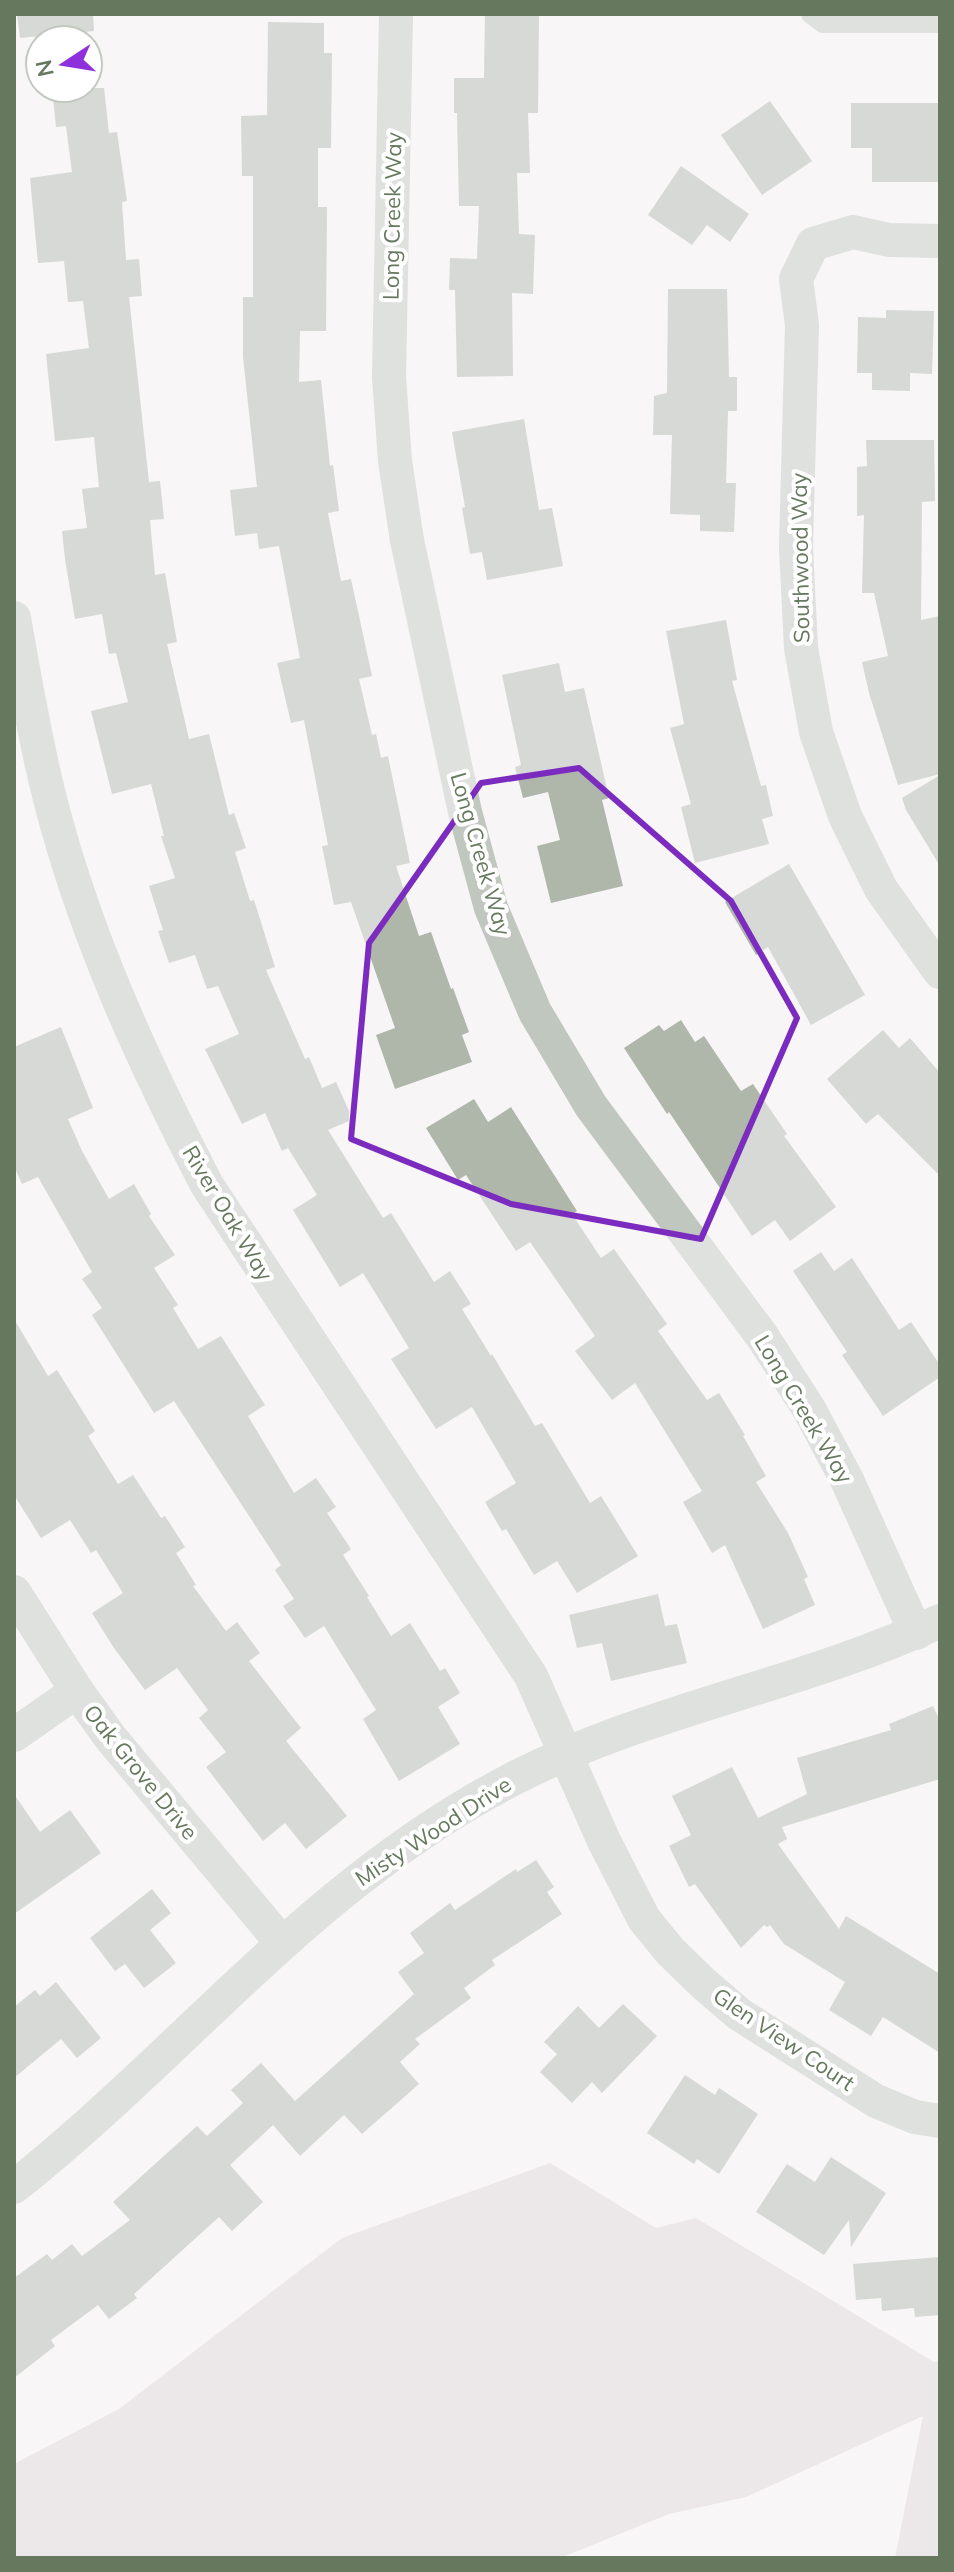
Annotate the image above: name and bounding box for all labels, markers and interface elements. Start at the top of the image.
north arrow [24,24,104,104]
text: N [29,57,60,79]
street label: Long Creek Way [377,131,407,300]
street label: Southwood Way [785,472,815,643]
street label: Long Creek Way [444,769,518,939]
street label: River Oak Way [177,1140,280,1286]
street label: Long Creek Way [749,1330,859,1489]
street label: Oak Grove Drive [78,1699,204,1845]
street label: Misty Wood Drive [350,1770,516,1892]
street label: Glen View Court [708,1981,860,2097]

